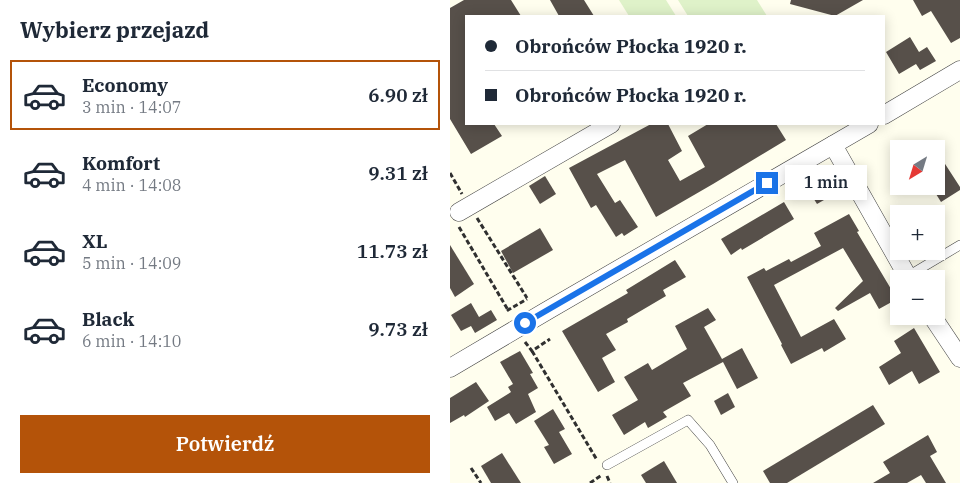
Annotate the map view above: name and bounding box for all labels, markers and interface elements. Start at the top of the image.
text: Wybierz przejazd [20,15,209,44]
text: Obrońców Płocka 1920 r. [515,34,747,58]
icon: car [22,73,67,118]
text: Economy [82,73,168,97]
text: 6.90 zł [368,83,428,107]
text: Obrońców Płocka 1920 r. [515,83,747,107]
text: 3 min · 14:07 [82,97,181,117]
north arrow [890,140,945,195]
map controls [890,140,945,325]
icon: car [22,151,67,196]
text: Komfort [82,151,160,175]
text: 9.31 zł [368,161,428,185]
callout: 1 min [784,166,867,200]
route end [756,172,778,194]
text: 1 min [804,172,848,192]
text: 4 min · 14:08 [82,175,181,195]
button: + [890,205,945,260]
icon: car [22,229,67,274]
text: XL [82,229,108,253]
text: 11.73 zł [357,239,428,263]
text: 5 min · 14:09 [82,253,181,273]
button: − [890,270,945,325]
icon: car [22,307,67,352]
text: Black [82,307,134,331]
route start [514,312,536,334]
text: 9.73 zł [368,317,428,341]
text: 6 min · 14:10 [82,331,181,351]
button: Potwierdź [20,415,430,473]

